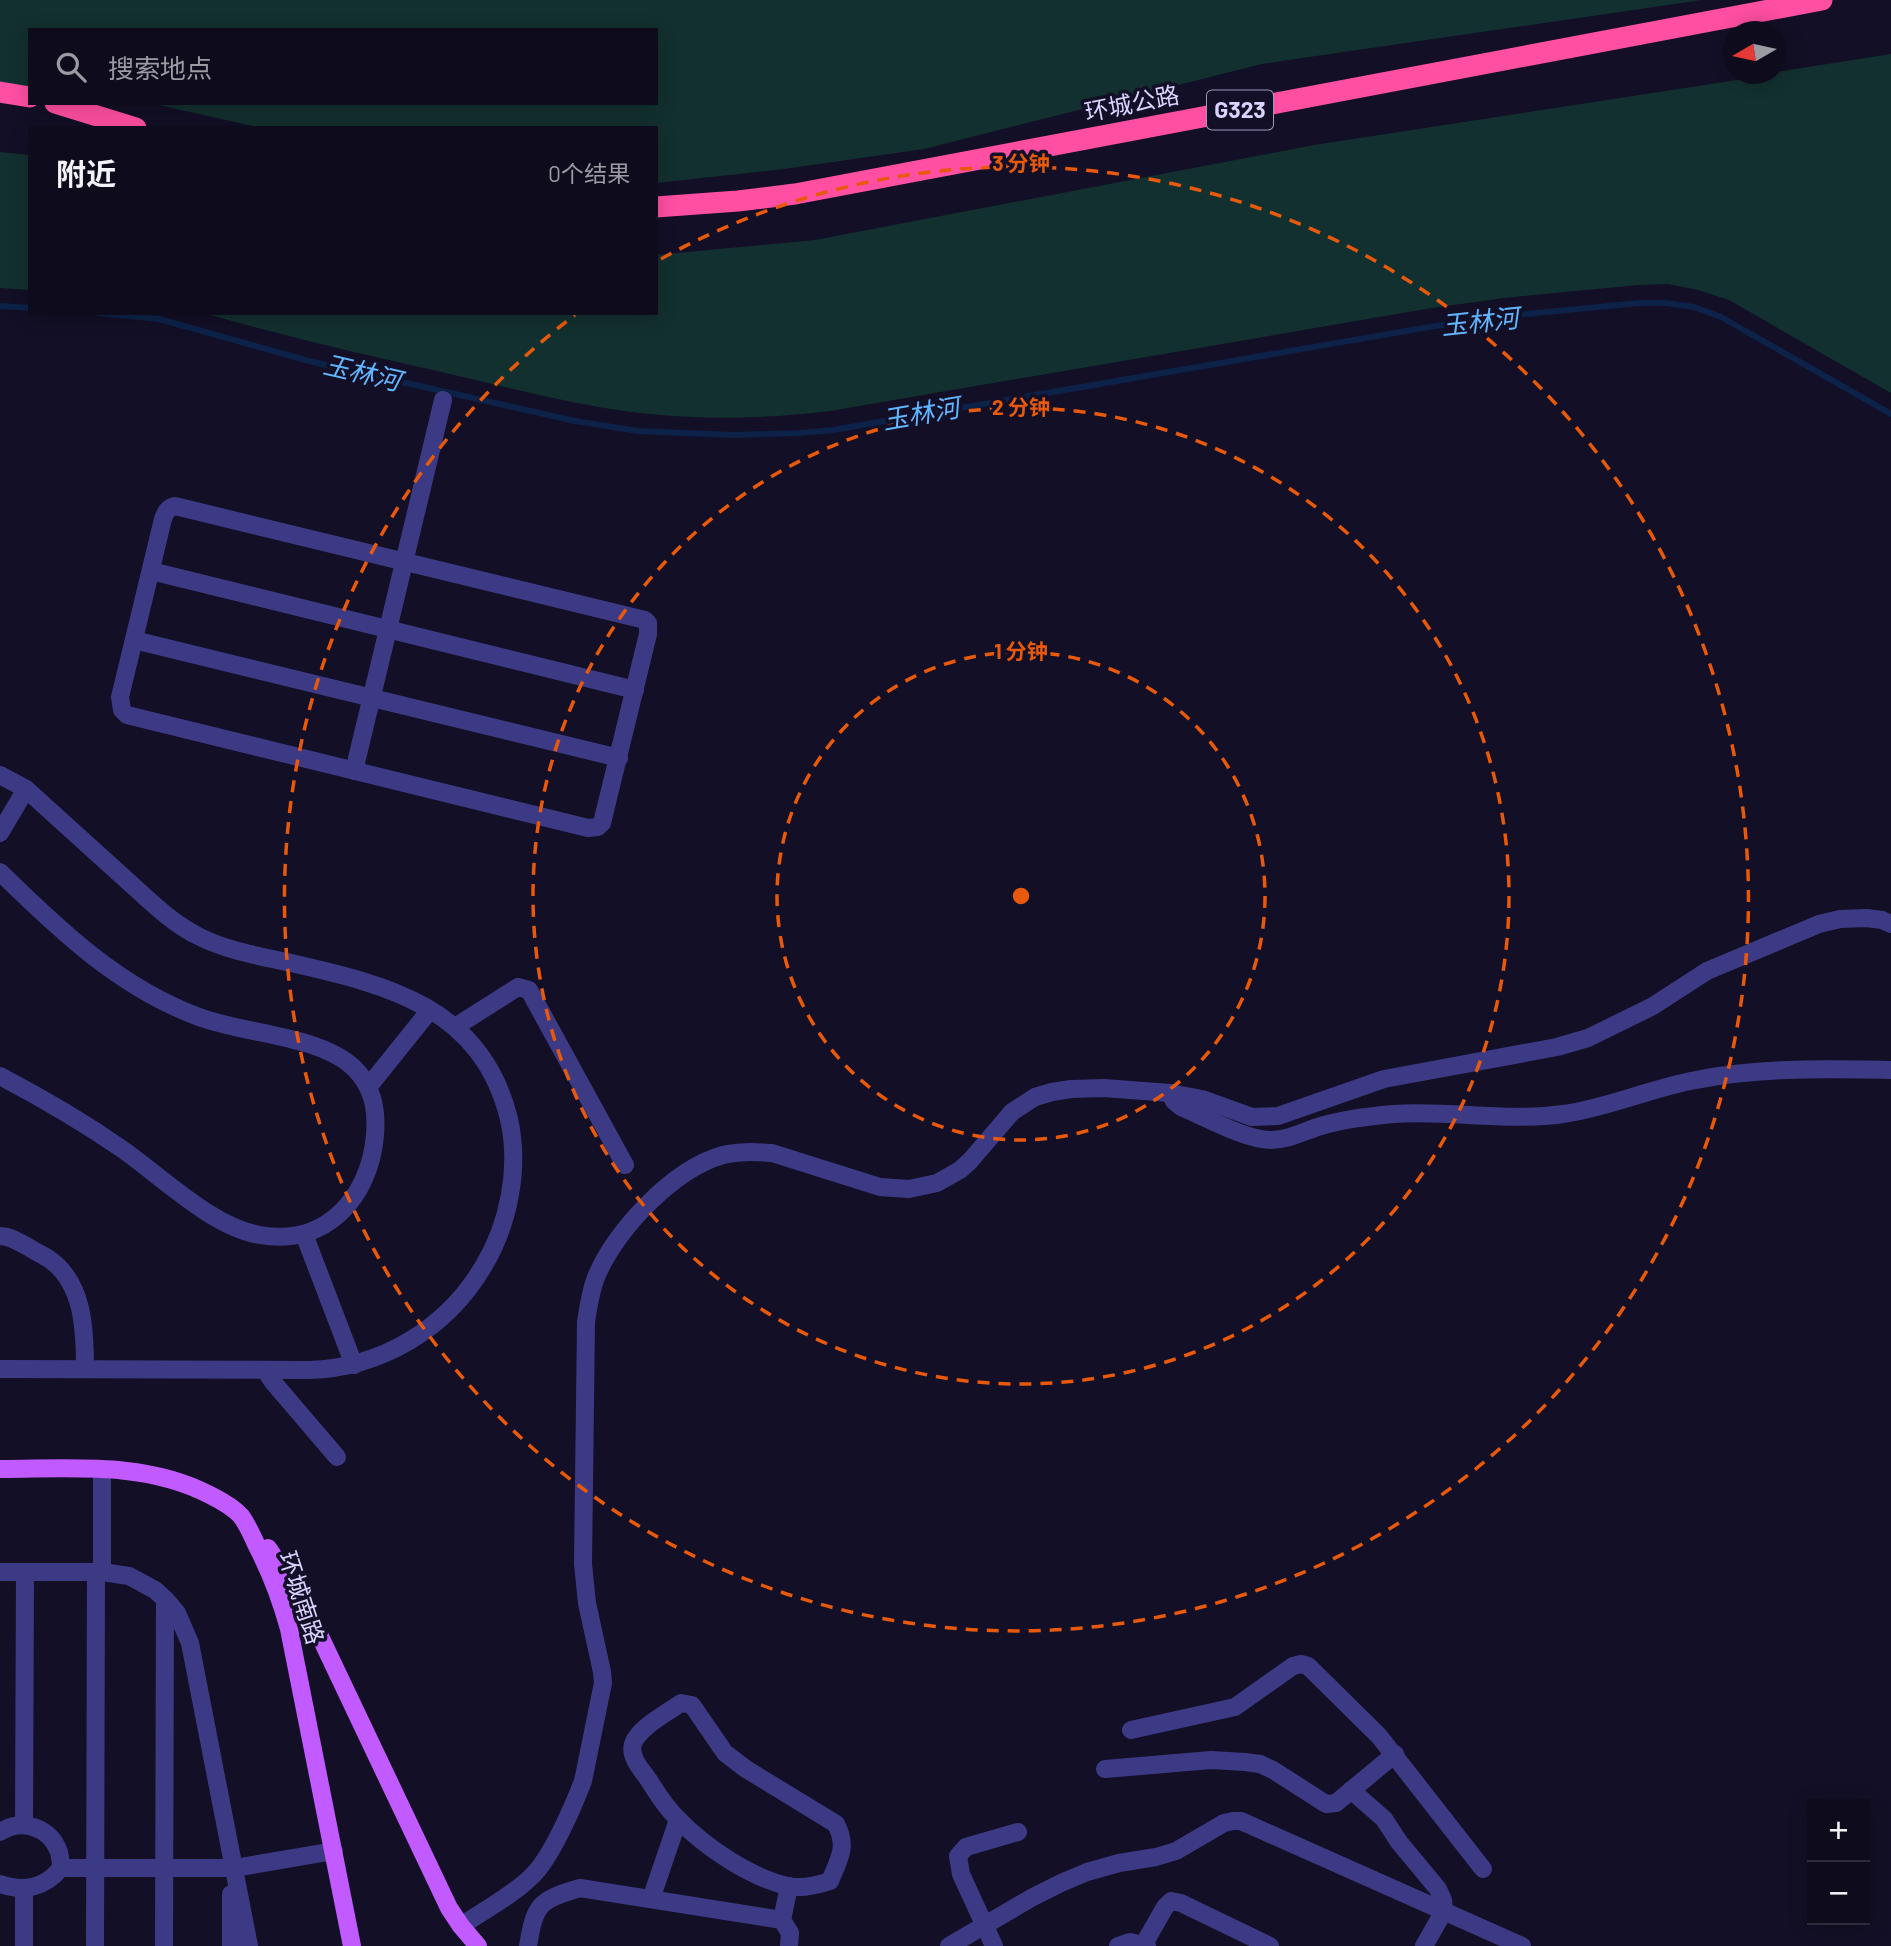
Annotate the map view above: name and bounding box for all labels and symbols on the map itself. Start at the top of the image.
north arrow [1723,21,1786,84]
street label: 环城公路 [1082,79,1182,126]
road number: G323 [1207,90,1273,130]
text: 3 分钟 [992,150,1050,175]
water label: 玉林河 [1439,300,1525,340]
water label: 玉林河 [321,348,409,397]
water label: 玉林河 [880,390,967,435]
text: 2 分钟 [992,394,1050,419]
text: 1 分钟 [994,638,1048,663]
centre of rings [1009,884,1033,908]
street label: 环城南路 [274,1547,331,1648]

